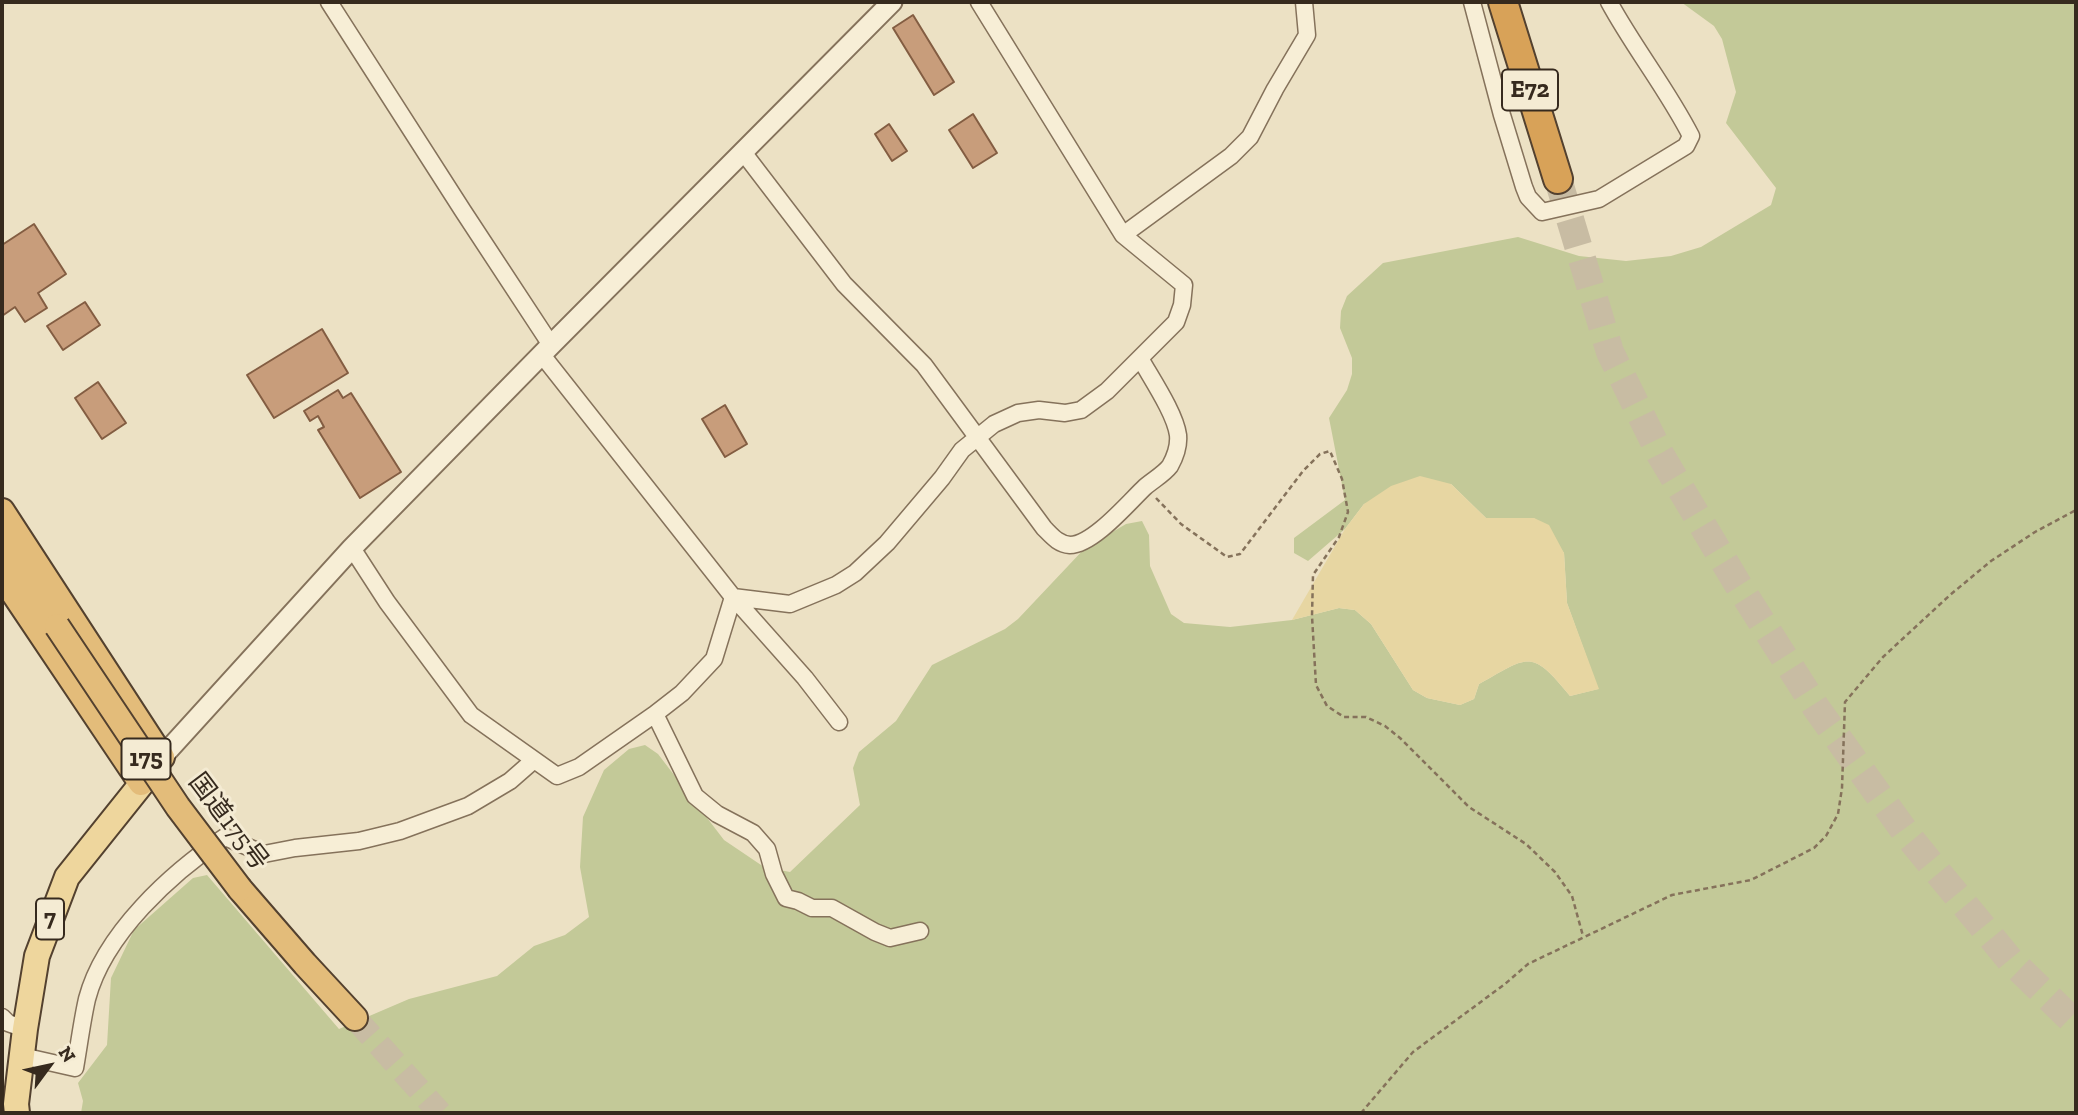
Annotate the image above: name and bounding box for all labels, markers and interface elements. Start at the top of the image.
road number: E72 [1502,70,1558,110]
road number: 175 [122,738,170,780]
street label: 国道175号 [182,767,274,877]
road number: 7 [36,898,64,939]
north arrow [14,1031,84,1101]
text: N [53,1042,81,1067]

